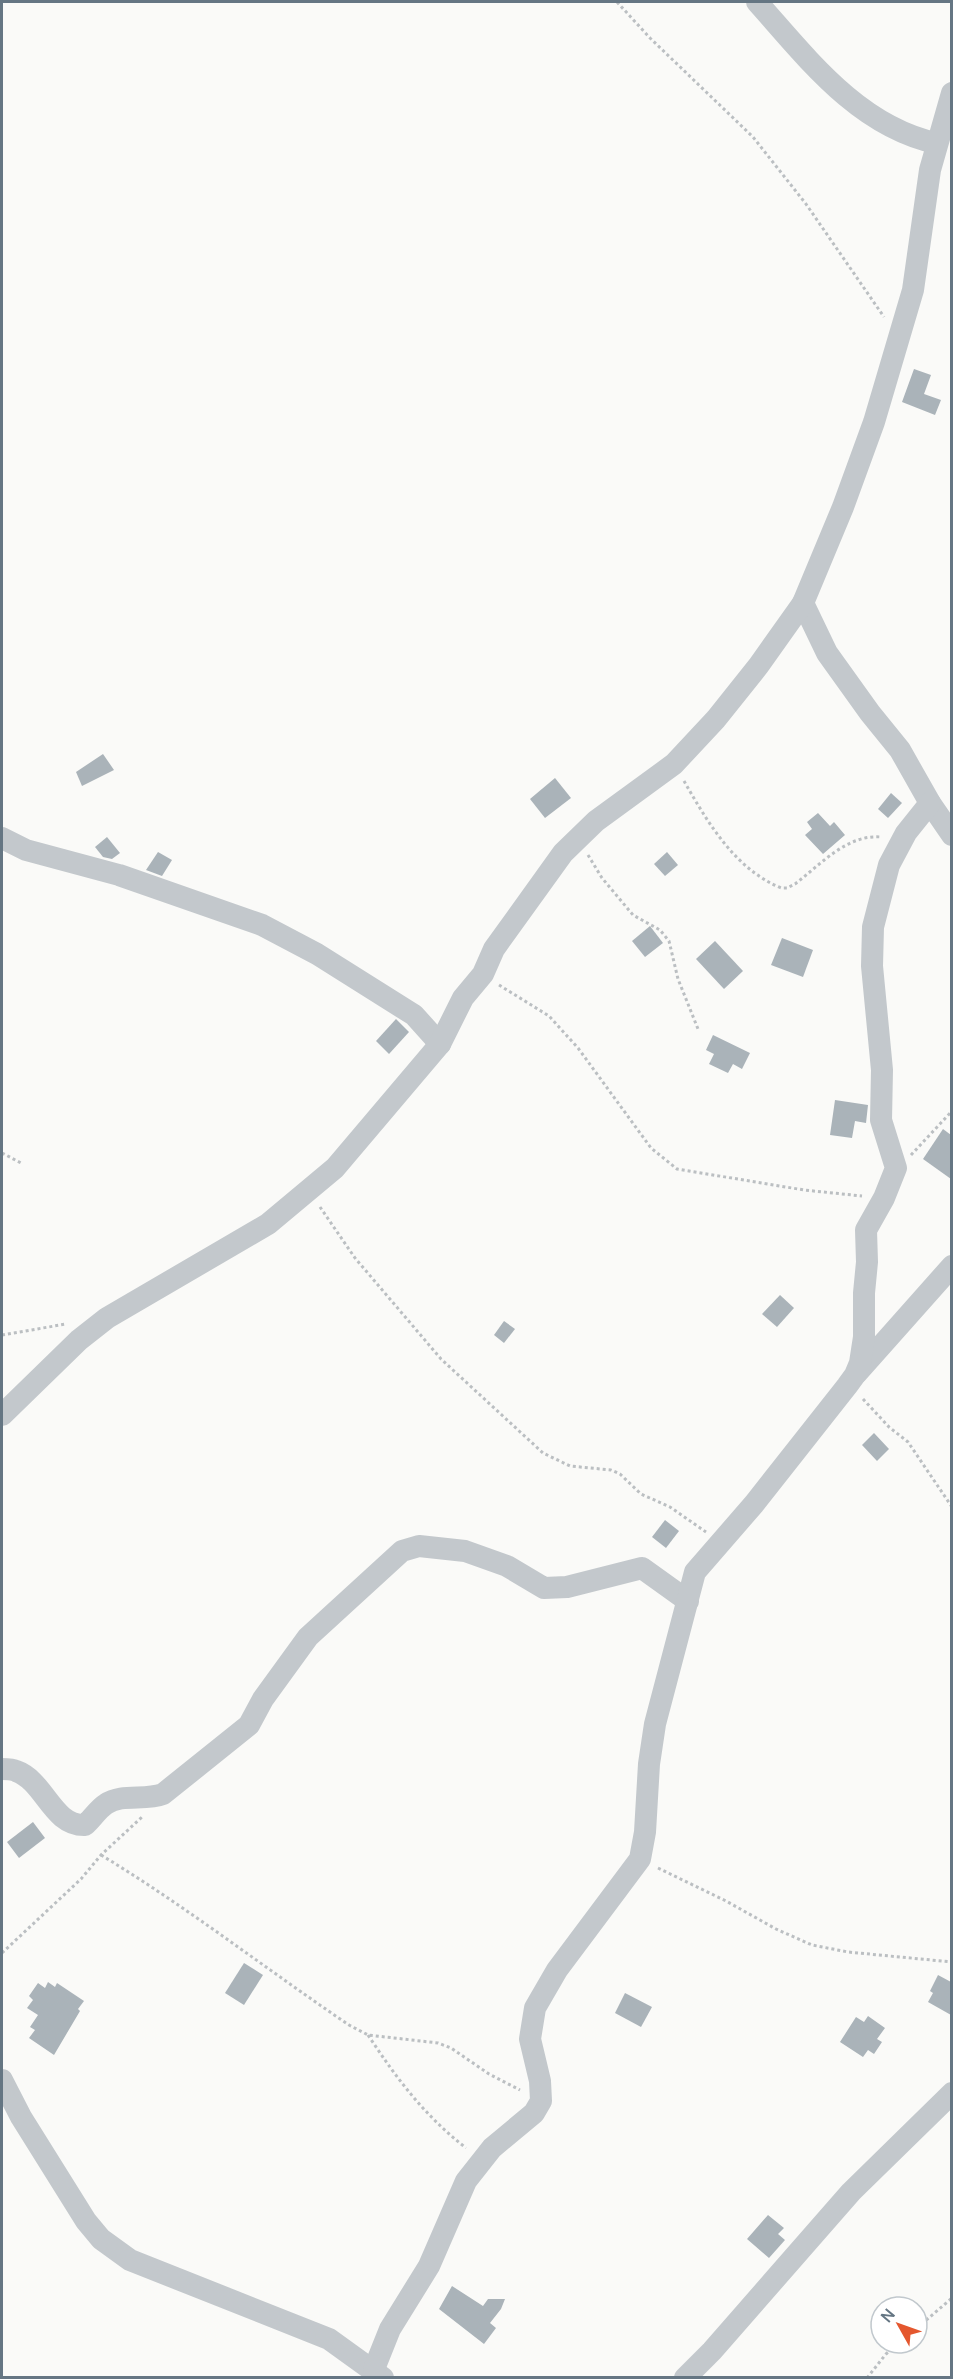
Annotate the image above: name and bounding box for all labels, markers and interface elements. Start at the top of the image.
north arrow [869,2295,929,2355]
text: N [875,2304,900,2327]

